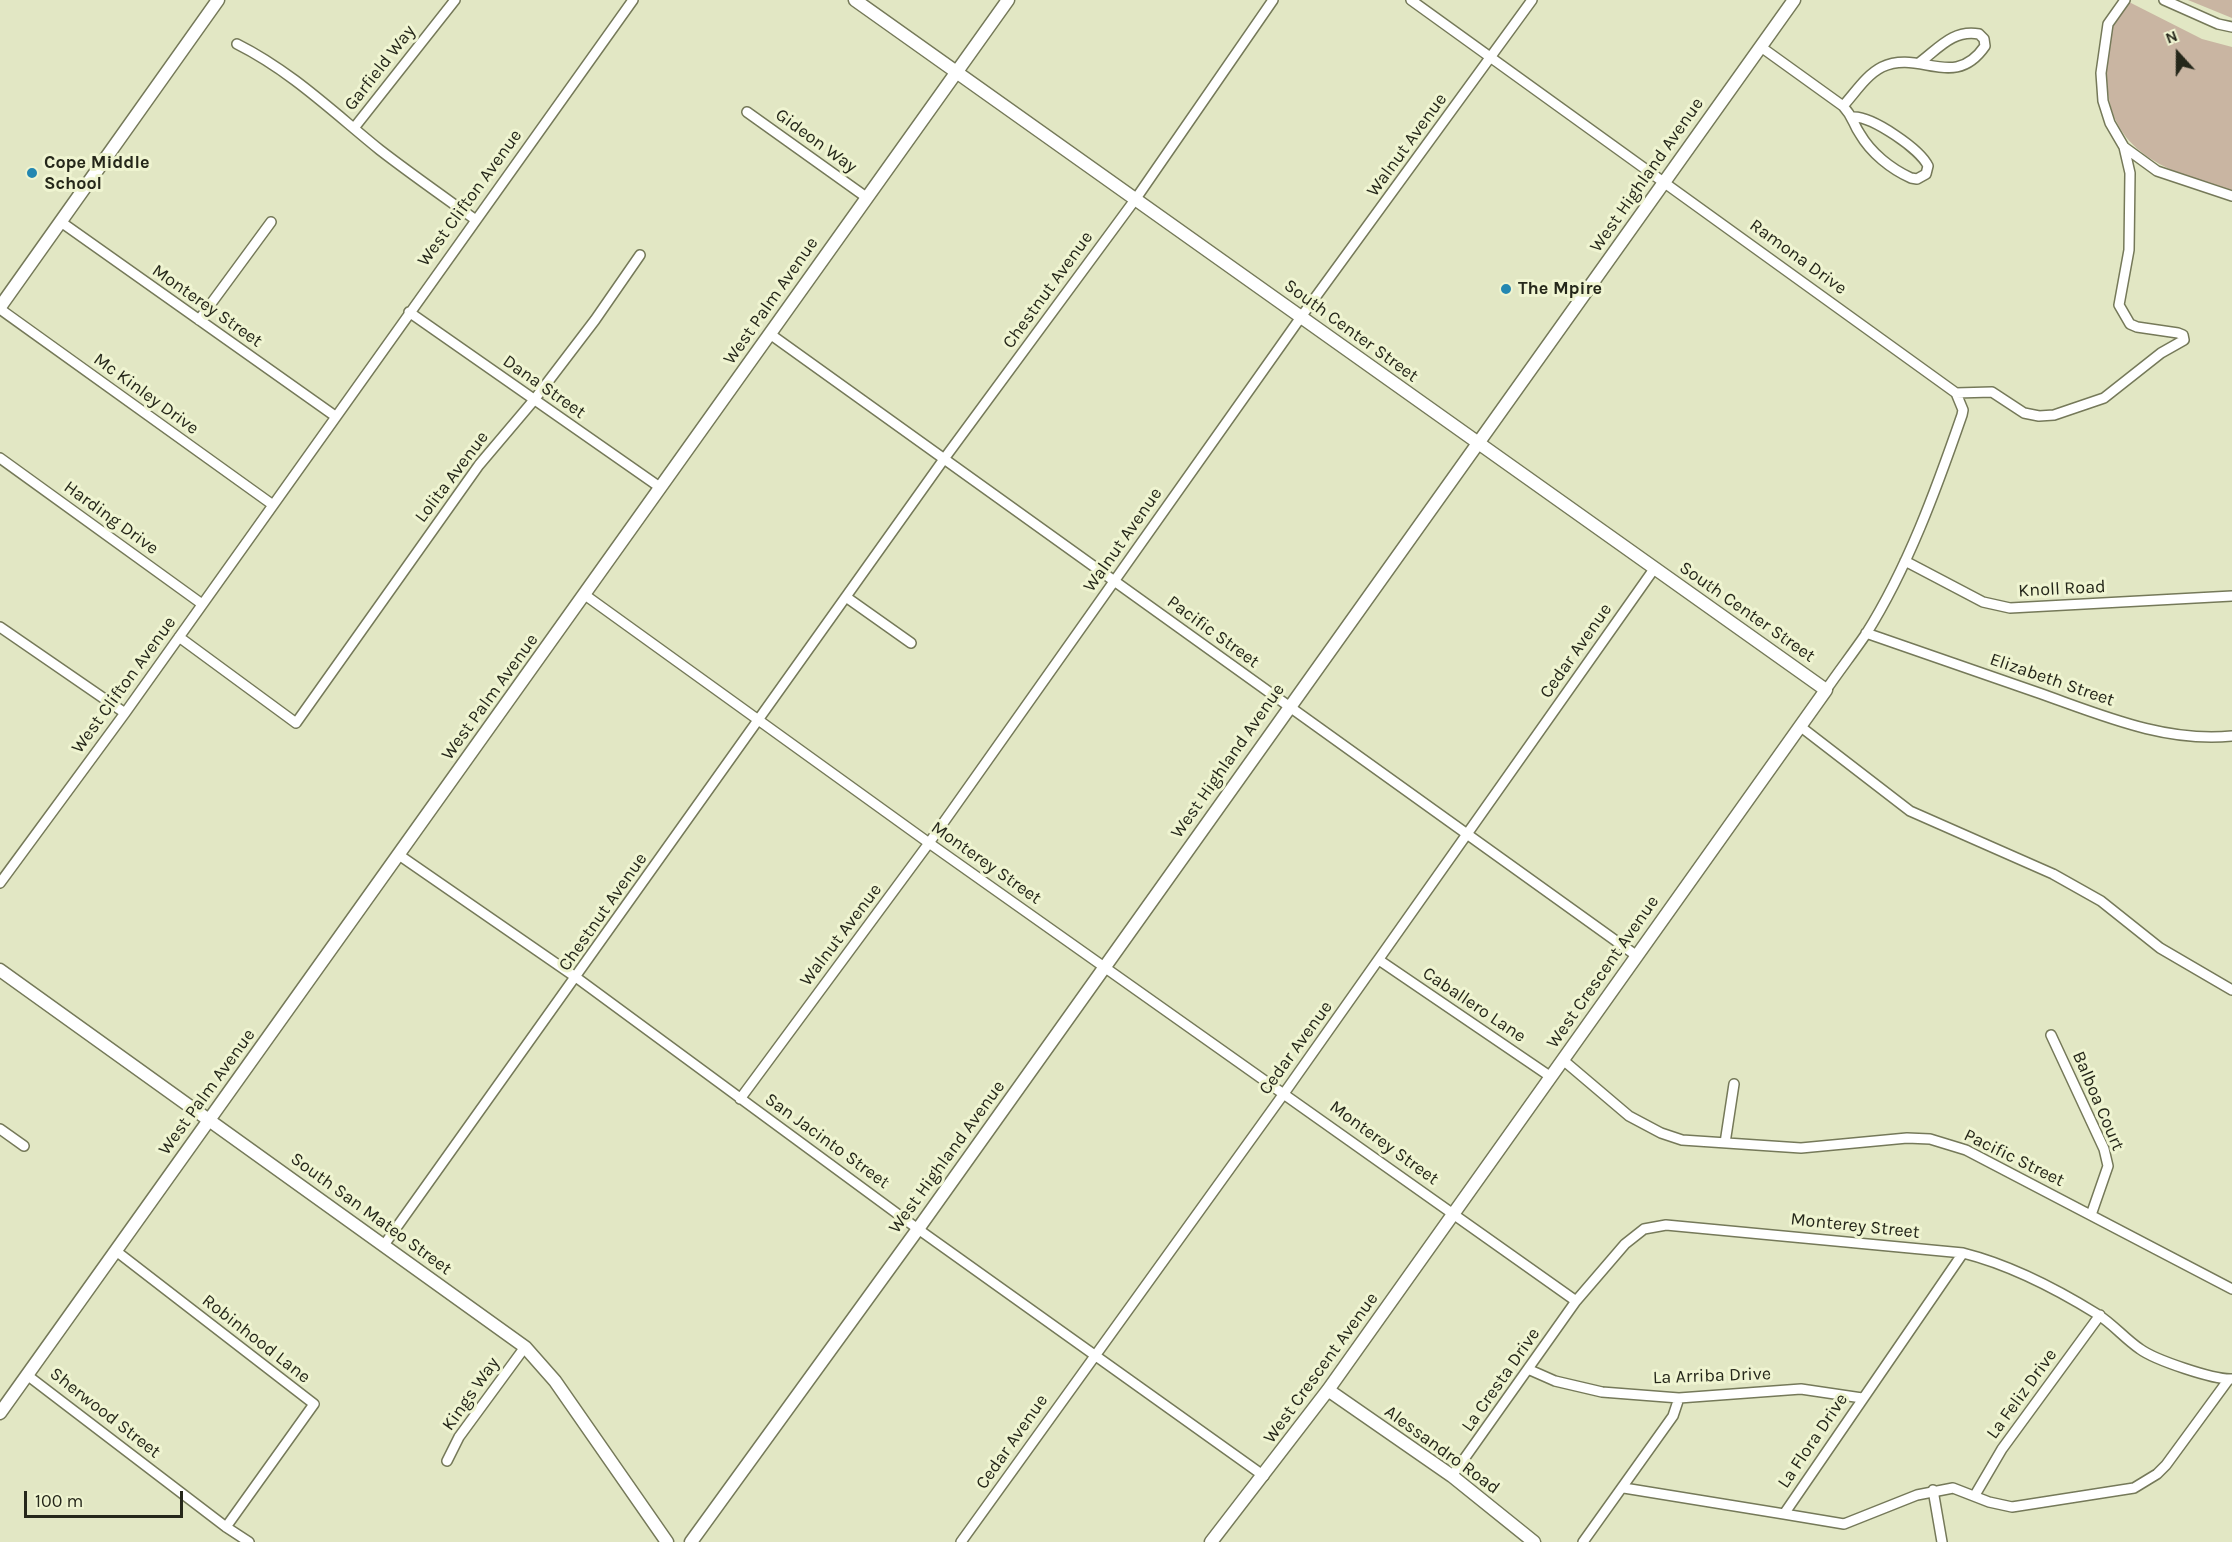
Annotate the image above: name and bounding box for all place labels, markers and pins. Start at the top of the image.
place label: Cope Middle School [44,152,149,195]
marker: Cope Middle School [25,166,39,180]
place label: The Mpire [1518,278,1602,300]
marker: The Mpire [1499,282,1513,296]

